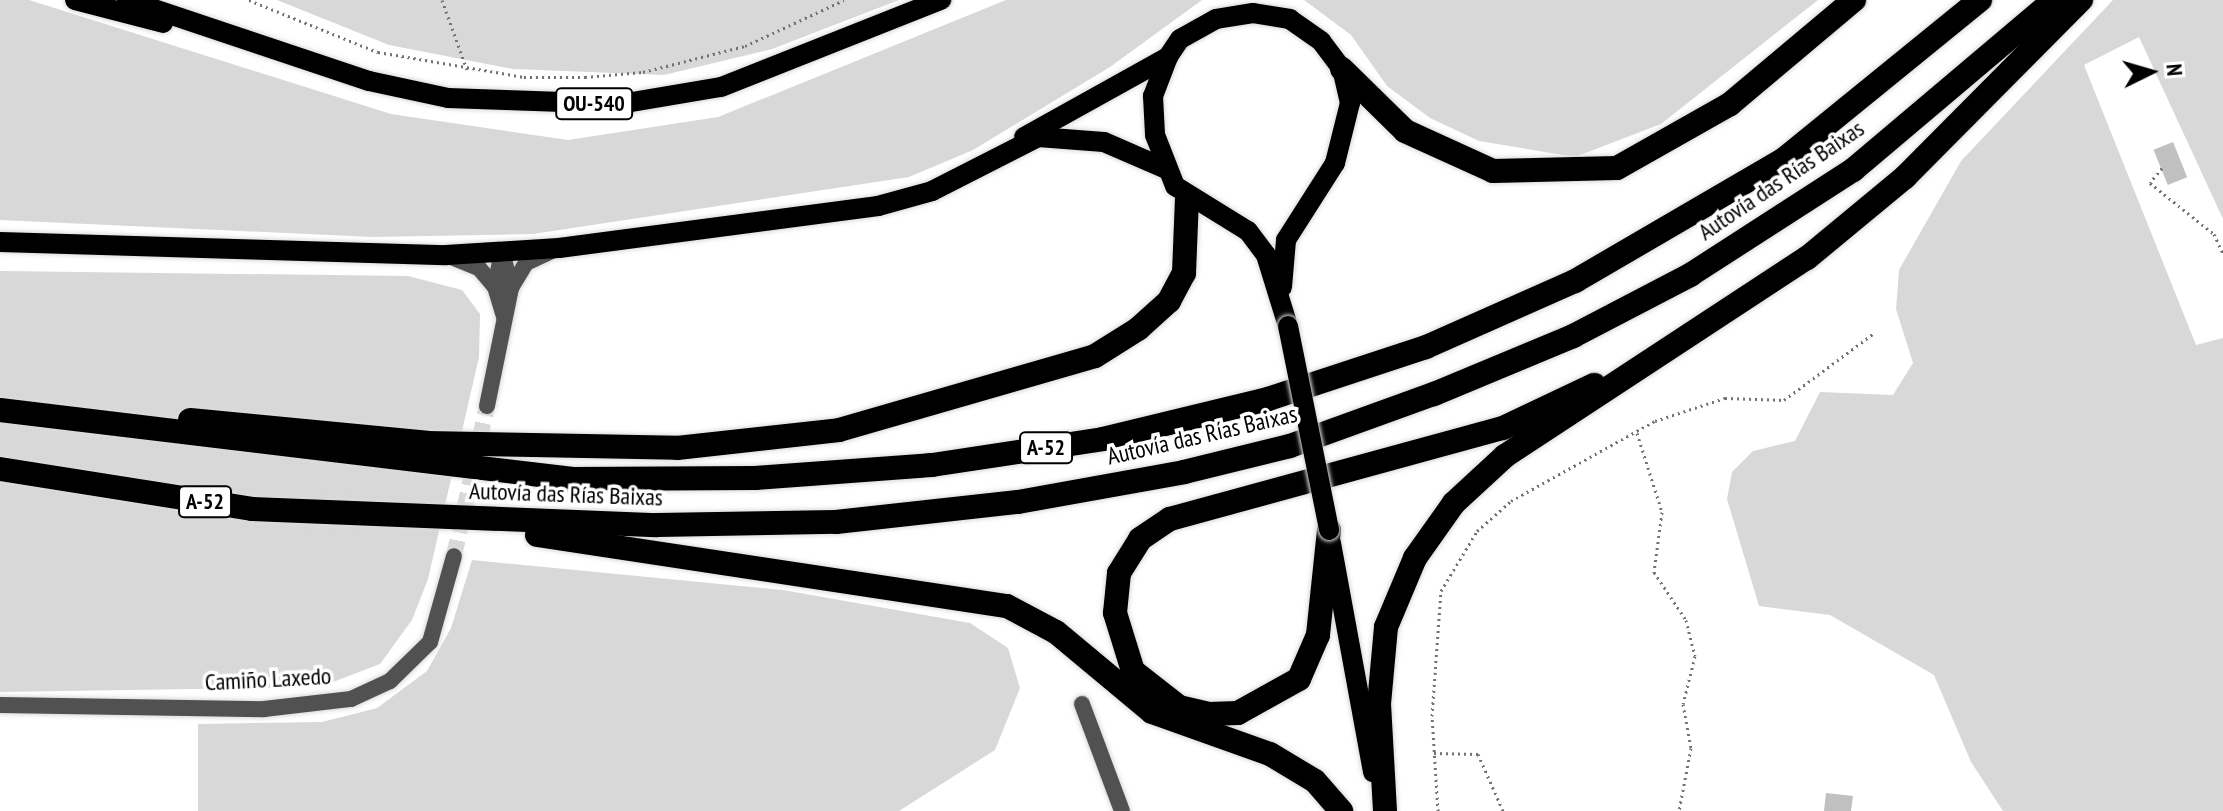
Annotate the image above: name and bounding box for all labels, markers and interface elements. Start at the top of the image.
north arrow [2111,32,2191,112]
text: N [2160,63,2189,77]
road number: OU-540 [554,86,634,122]
street label: Autovía das Rías Baixas [1693,114,1869,246]
street label: Autovía das Rías Baixas [1104,399,1300,471]
road number: A-52 [1018,430,1074,466]
street label: Autovía das Rías Baixas [469,476,663,512]
road number: A-52 [177,484,233,520]
street label: Camiño Laxedo [204,661,332,697]

